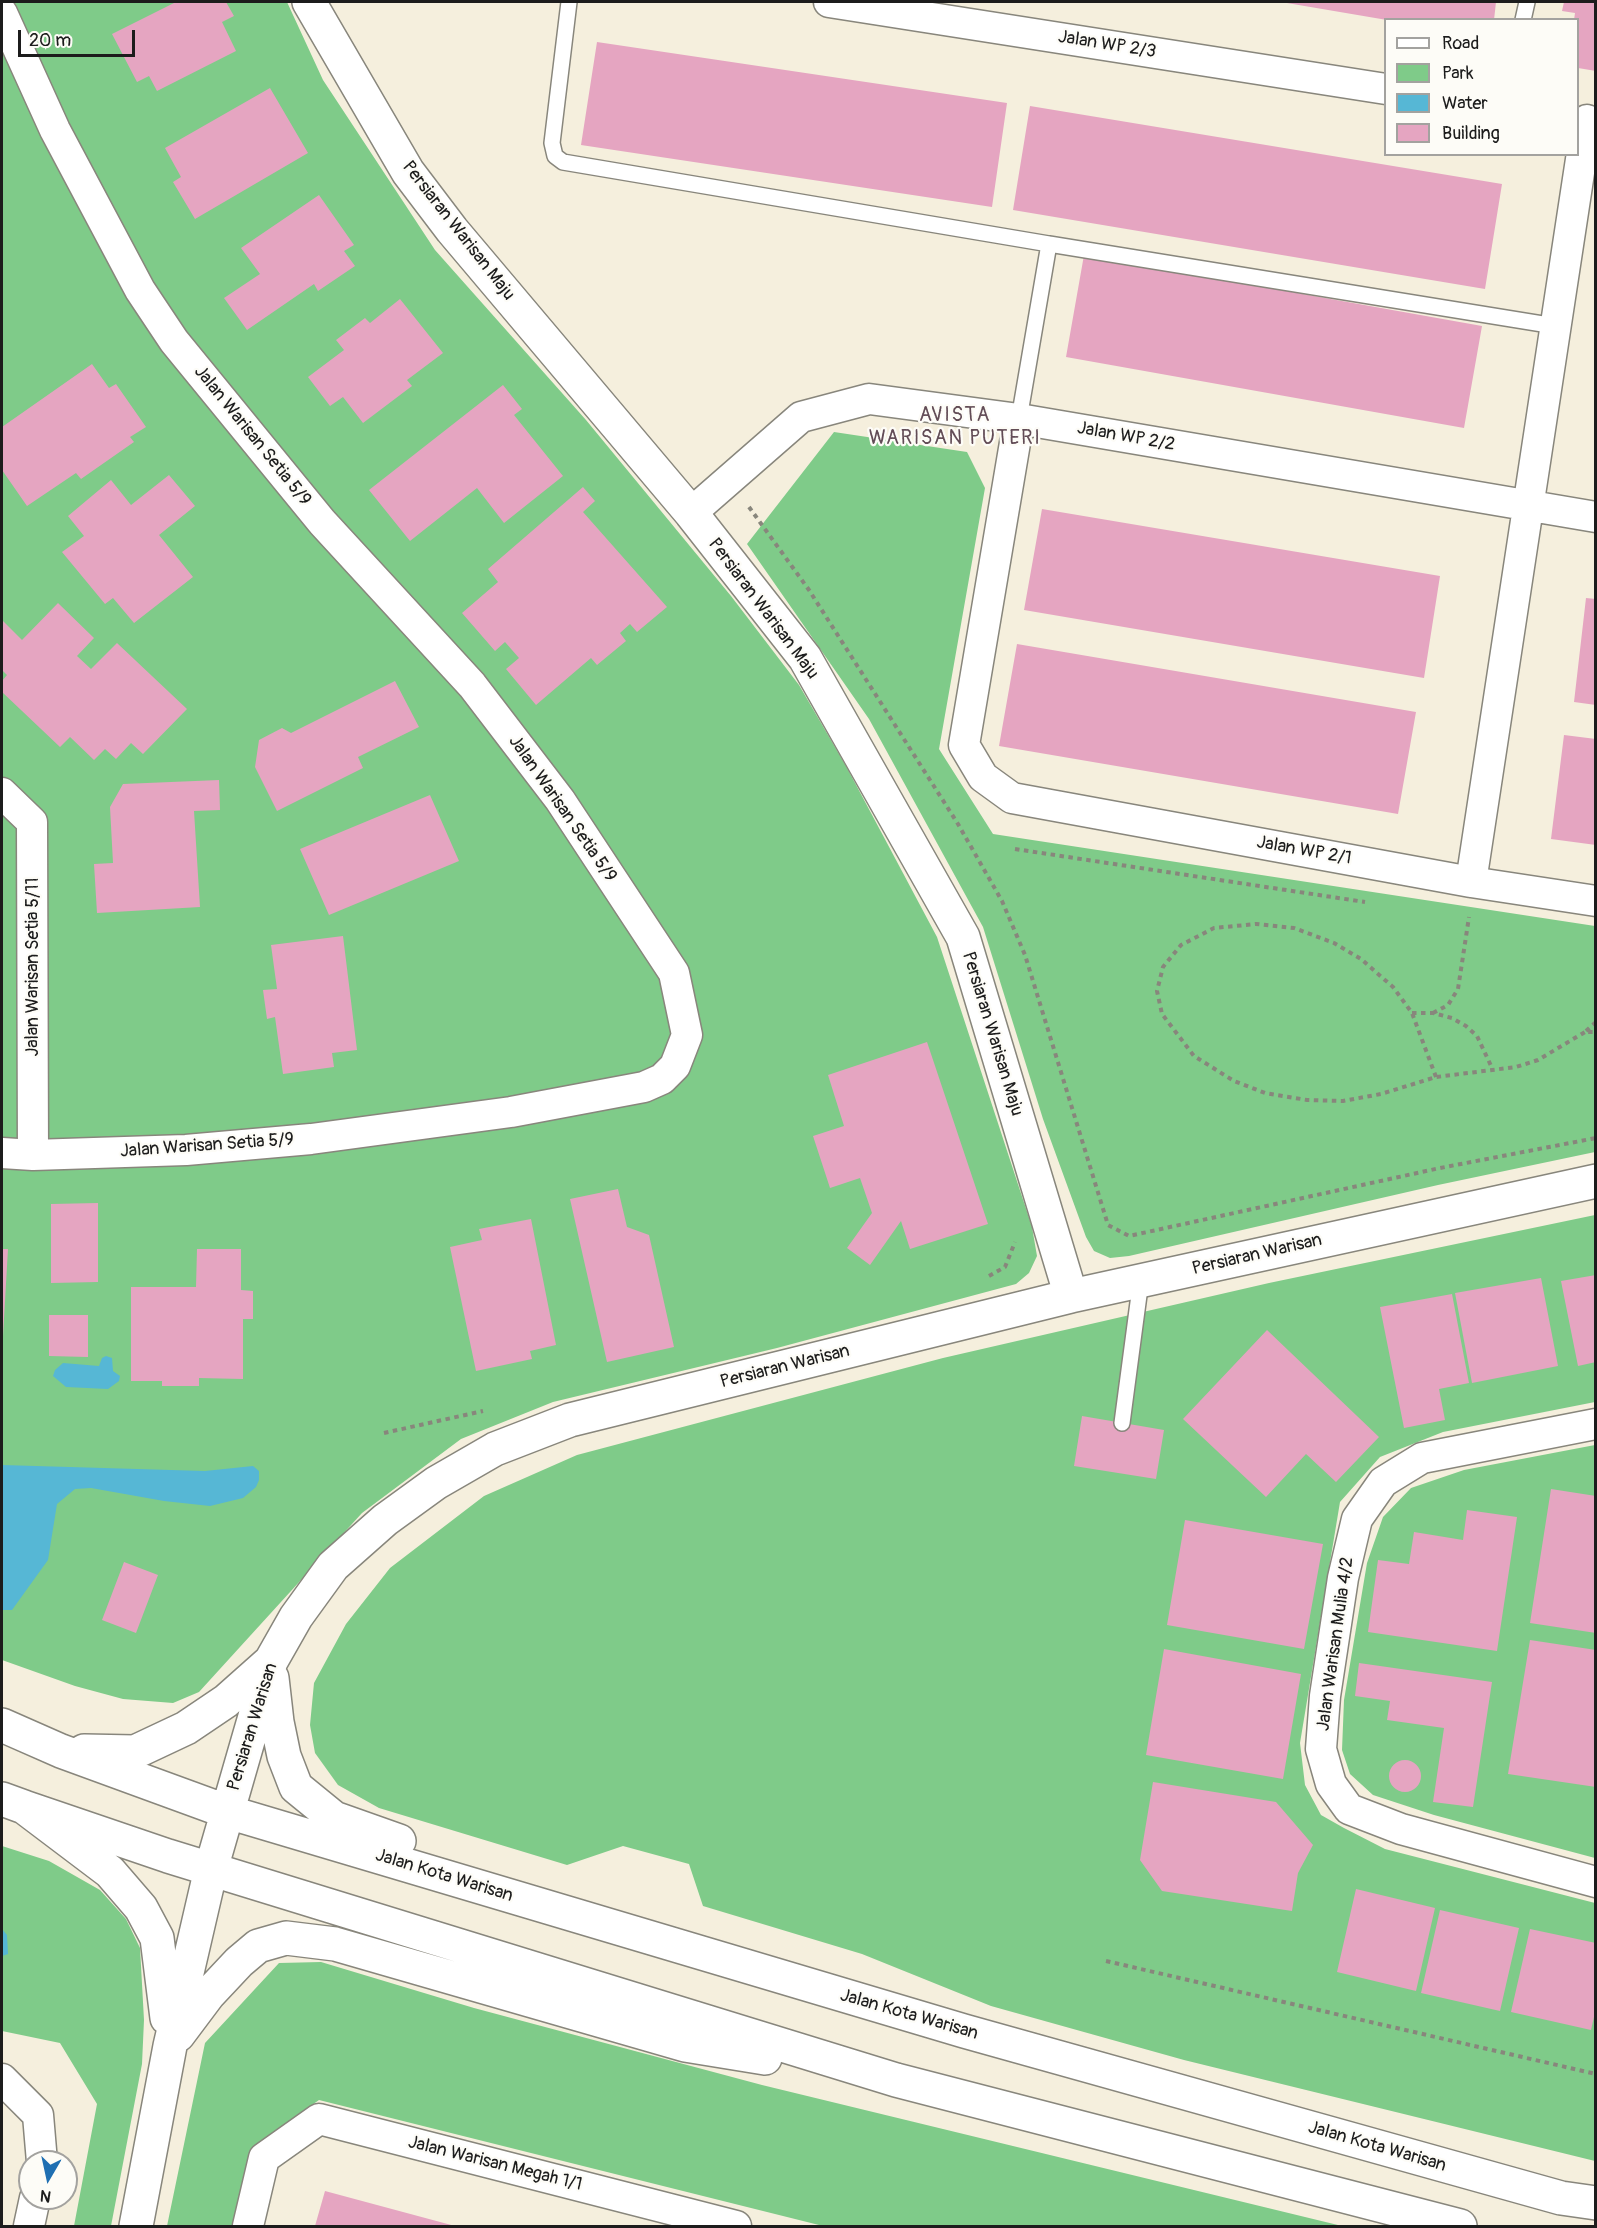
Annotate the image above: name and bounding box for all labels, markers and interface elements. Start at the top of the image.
scale bar [21,18,138,56]
legend [1384,18,1579,156]
street label: Jalan WP 2/3 [1056,27,1158,63]
text: 20 m [29,29,71,52]
text: Road [1442,32,1479,55]
text: Park [1442,62,1474,85]
text: Water [1442,92,1488,115]
text: Building [1442,122,1500,145]
street label: Persiaran Warisan Maju [397,157,519,305]
street label: Jalan Warisan Setia 5/9 [189,362,315,510]
district label: AVISTA WARISAN PUTERI [869,404,1041,451]
street label: Jalan WP 2/2 [1075,418,1177,456]
street label: Persiaran Warisan Maju [703,534,823,684]
street label: Jalan Warisan Setia 5/9 [503,731,621,887]
street label: Jalan WP 2/1 [1255,832,1353,870]
street label: Jalan Warisan Setia 5/11 [22,878,44,1056]
street label: Persiaran Warisan Maju [957,949,1027,1119]
street label: Jalan Warisan Setia 5/9 [119,1129,295,1163]
street label: Persiaran Warisan [1190,1230,1324,1280]
street label: Persiaran Warisan [718,1340,852,1394]
street label: Jalan Warisan Mulia 4/2 [1313,1556,1359,1732]
street label: Persiaran Warisan [223,1660,283,1794]
street label: Jalan Kota Warisan [373,1845,515,1907]
street label: Jalan Kota Warisan [837,1985,981,2045]
street label: Jalan Kota Warisan [1305,2117,1449,2177]
street label: Jalan Warisan Megah 1/1 [406,2132,584,2196]
north arrow [18,2150,78,2210]
text: N [39,2185,52,2207]

